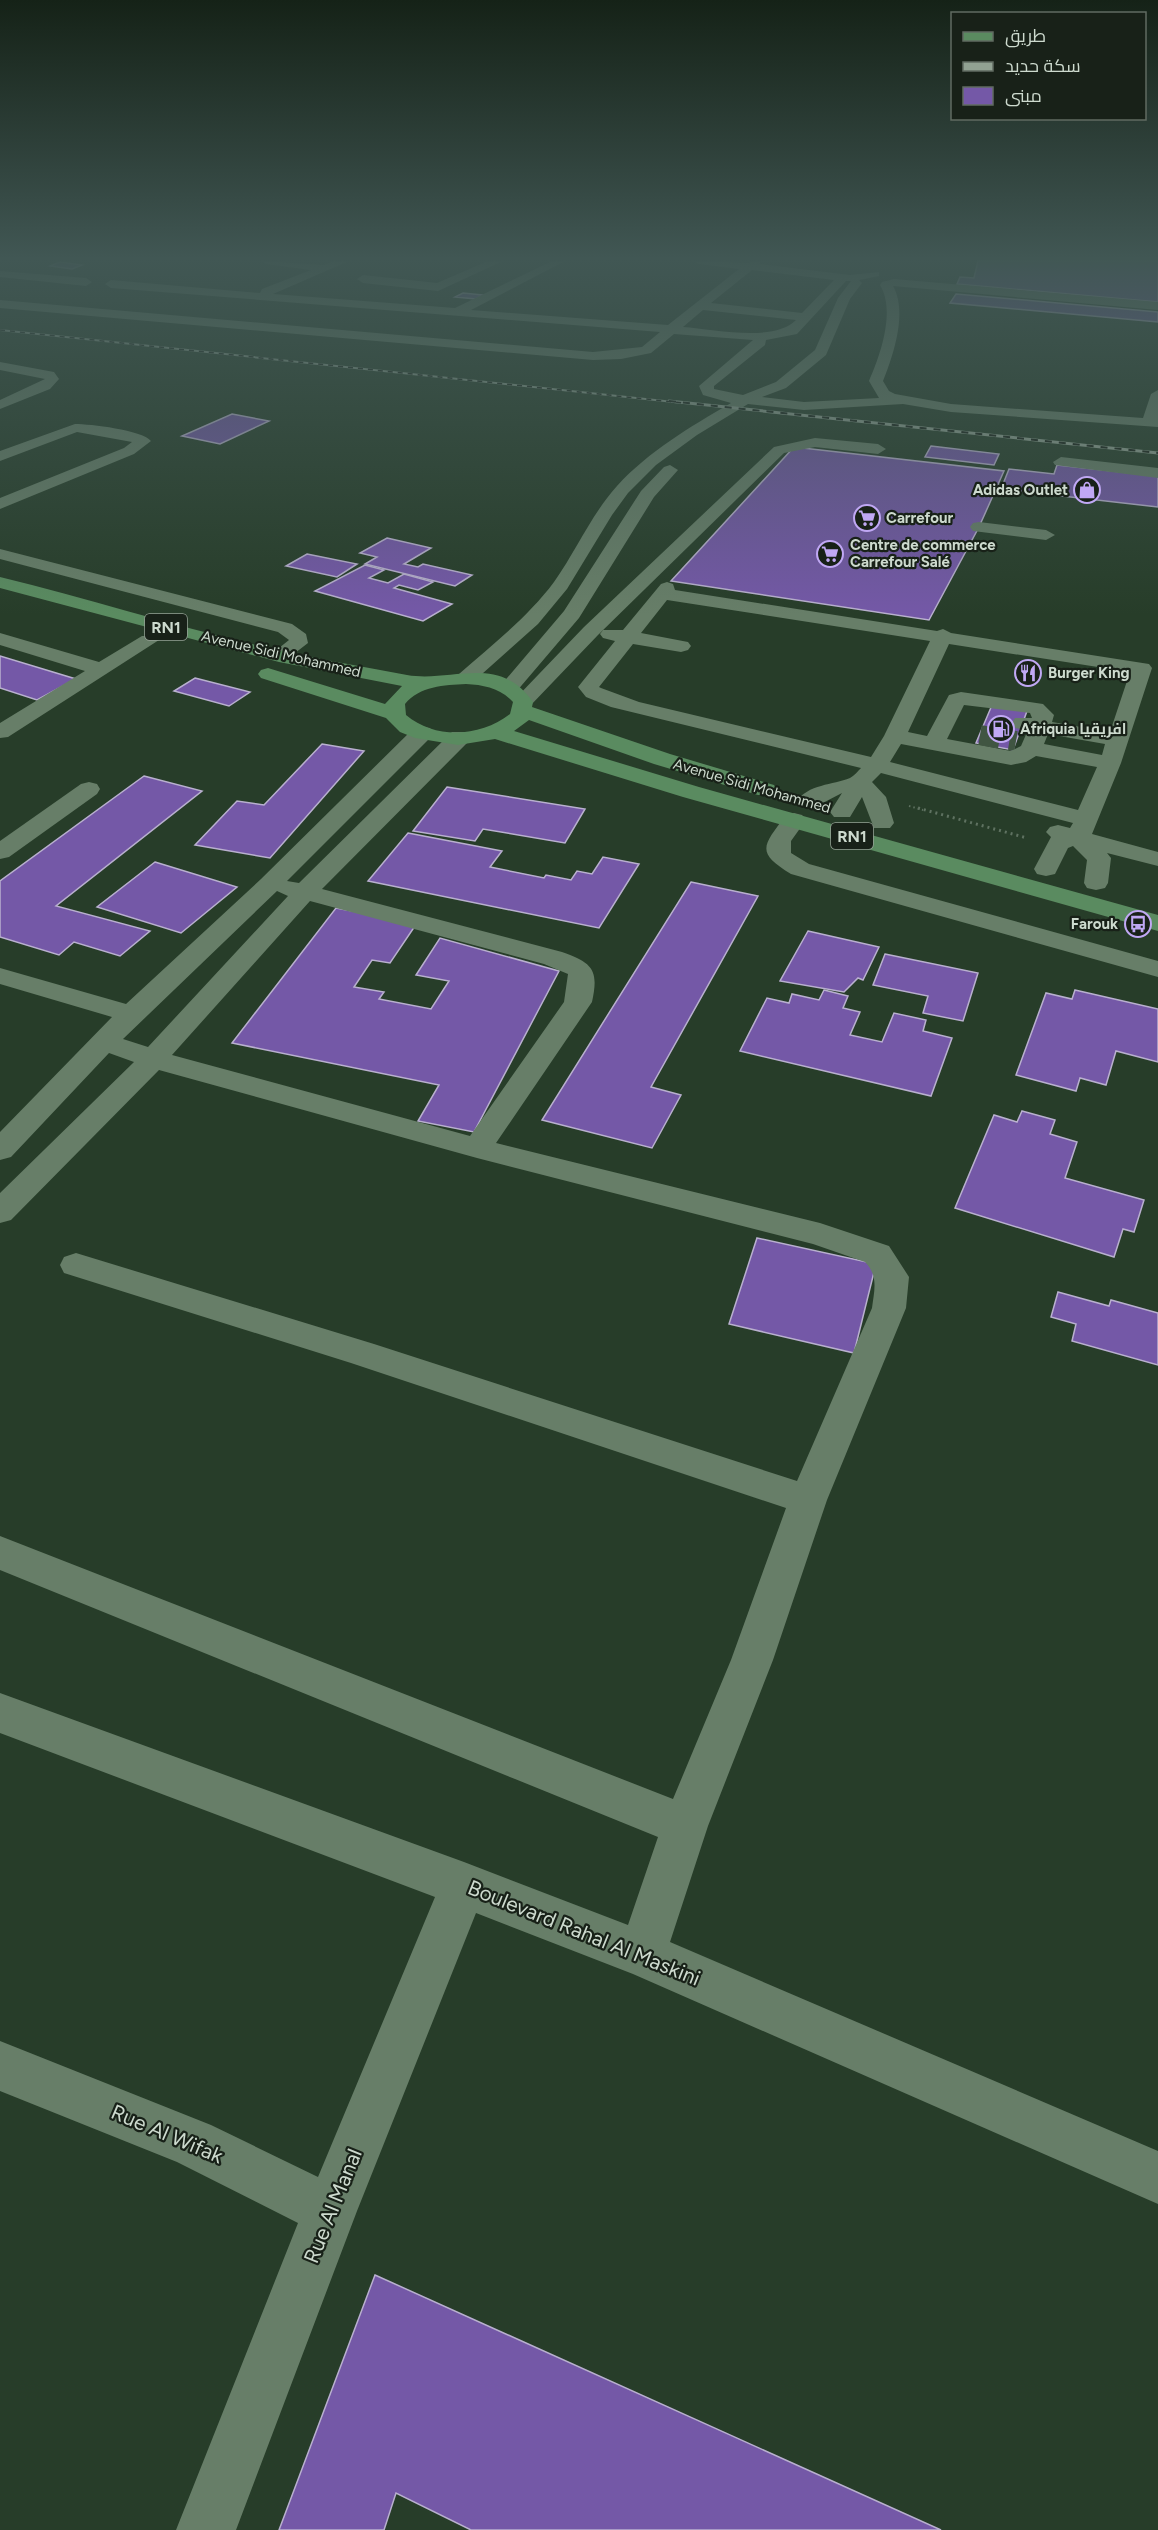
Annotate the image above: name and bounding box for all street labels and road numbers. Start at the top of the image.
road number: RN1 [145,614,187,640]
street label: Avenue Sidi Mohammed [200,627,362,681]
street label: Avenue Sidi Mohammed [671,755,833,817]
road number: RN1 [831,823,873,849]
street label: Boulevard Rahal Al Maskini [464,1874,704,1991]
street label: Rue Al Wifak [107,2099,228,2169]
street label: Rue Al Manal [298,2145,367,2267]

